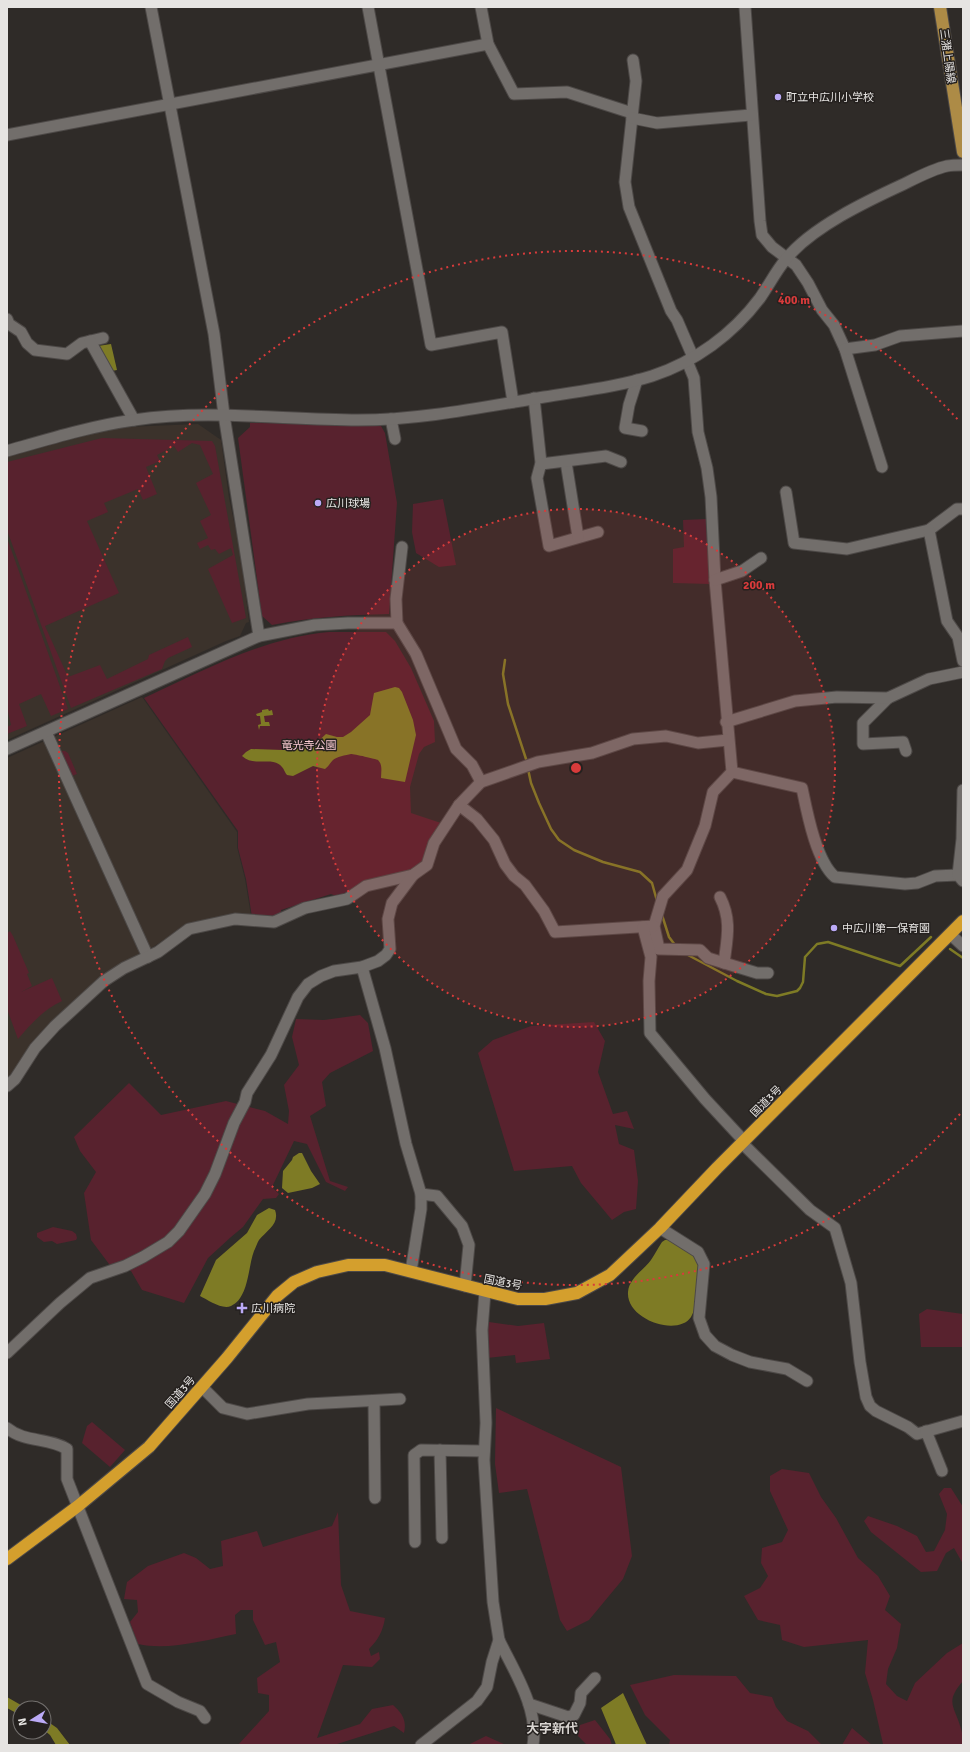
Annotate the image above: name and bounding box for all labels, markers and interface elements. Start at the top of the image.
street label: 三潴上陽線 [937,28,958,84]
place label: 町立中広川小学校 [786,91,874,104]
marker: 町立中広川小学校 [773,92,783,102]
text: 400 m [778,293,810,308]
place label: 広川球場 [326,497,370,510]
marker: 広川球場 [313,498,323,508]
text: 200 m [743,578,775,593]
park label: 竜光寺公園 [282,739,337,752]
centre of rings [569,761,583,775]
place label: 中広川第一保育園 [842,922,930,935]
marker: 中広川第一保育園 [829,923,839,933]
street label: 国道3号 [748,1083,785,1120]
street label: 国道3号 [483,1272,523,1293]
marker: 広川病院 [236,1302,248,1314]
place label: 広川病院 [251,1302,295,1315]
street label: 国道3号 [163,1373,198,1411]
north arrow [12,1700,52,1740]
text: N [16,1717,30,1727]
district label: 大字新代 [526,1721,578,1737]

